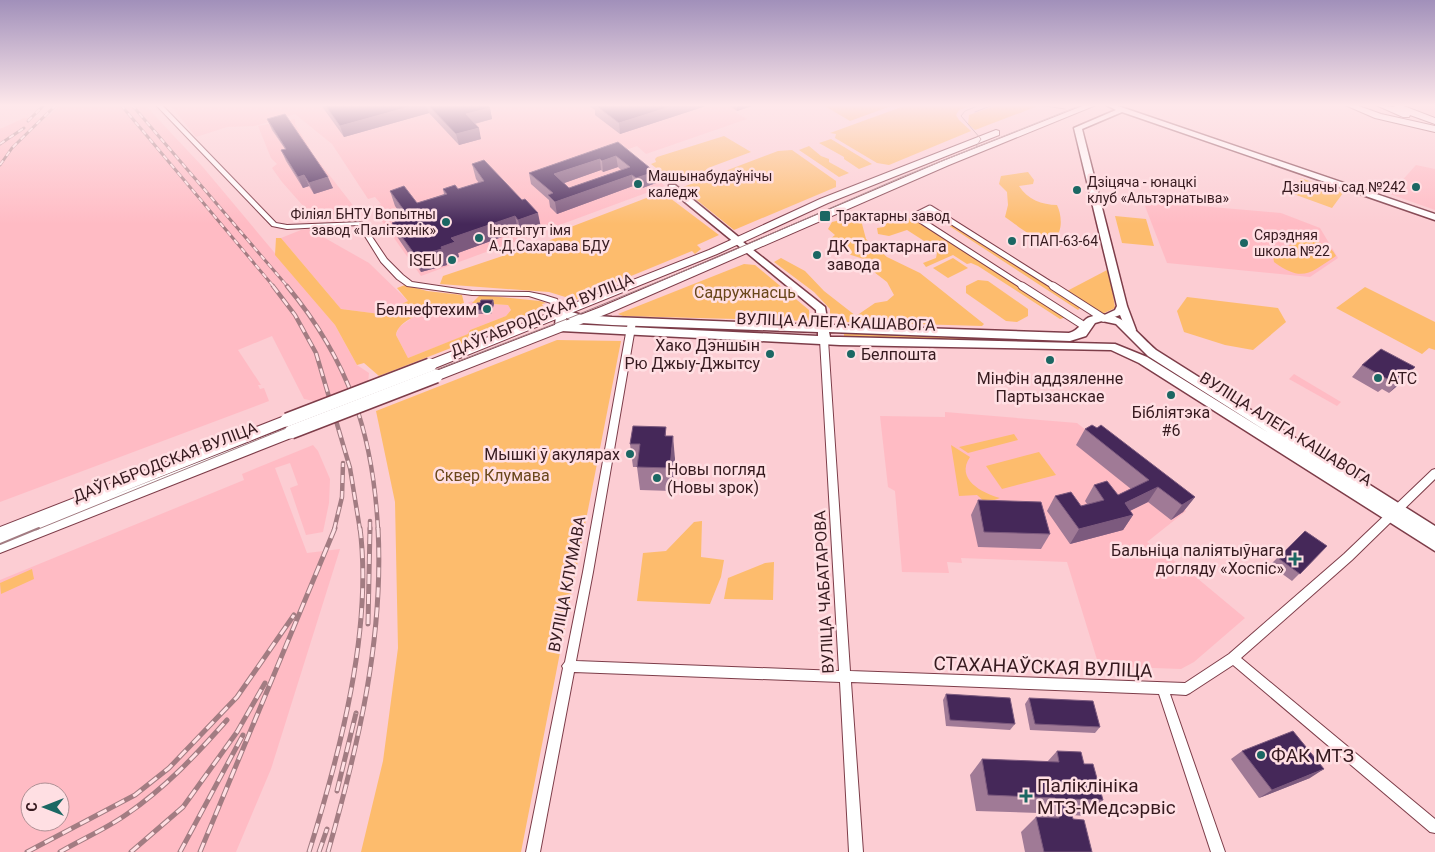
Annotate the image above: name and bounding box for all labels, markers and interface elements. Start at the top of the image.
place label: Машынабудаўнічы каледж [648,168,772,200]
place label: Дзіцяча - юнацкі клуб «Альтэрнатыва» [1087,174,1229,206]
marker: Машынабудаўнічы каледж [632,178,644,190]
place label: Дзіцячы сад №242 [1282,179,1406,195]
marker: Дзіцячы сад №242 [1410,181,1422,193]
marker: Дзіцяча - юнацкі клуб «Альтэрнатыва» [1071,184,1083,196]
place label: Філіял БНТУ Вопытны завод «Палітэхнік» [290,206,436,238]
place label: Трактарны завод [836,208,950,224]
marker: Трактарны завод [818,209,832,223]
marker: Філіял БНТУ Вопытны завод «Палітэхнік» [440,216,452,228]
place label: Інстытут імя А.Д.Сахарава БДУ [489,222,610,254]
place label: Сярэдняя школа №22 [1254,227,1330,259]
marker: Інстытут імя А.Д.Сахарава БДУ [473,232,485,244]
place label: ГПАП-63-64 [1022,233,1098,249]
marker: ГПАП-63-64 [1006,235,1018,247]
place label: ДК Трактарнага завода [827,237,947,274]
marker: Сярэдняя школа №22 [1238,237,1250,249]
marker: ДК Трактарнага завода [811,249,823,261]
place label: ISEU [409,251,442,270]
marker: ISEU [446,254,458,266]
street label: ДАЎГАБРОДСКАЯ ВУЛІЦА [448,269,637,361]
park label: Садружнасць [694,283,796,302]
place label: Белнефтехим [376,300,477,319]
marker: Белнефтехим [481,303,493,315]
street label: ВУЛІЦА АЛЕГА КАШАВОГА [736,309,937,335]
place label: Хако Дэншын Рю Джыу-Джытсу [624,336,760,373]
place label: Белпошта [861,345,936,364]
marker: Хако Дэншын Рю Джыу-Джытсу [764,348,776,360]
marker: Белпошта [845,348,857,360]
marker: МінФін аддзяленне Партызанскае [1044,354,1056,366]
street label: ВУЛІЦА АЛЕГА КАШАВОГА [1196,368,1376,490]
place label: МінФін аддзяленне Партызанскае [977,369,1123,406]
place label: АТС [1388,369,1417,388]
marker: АТС [1372,372,1384,384]
marker: Бібліятэка #6 [1165,389,1177,401]
place label: Бібліятэка #6 [1132,403,1210,440]
street label: ДАЎГАБРОДСКАЯ ВУЛІЦА [70,418,260,506]
place label: Мышкі ў акулярах [484,445,620,464]
marker: Мышкі ў акулярах [624,448,636,460]
place label: Новы погляд (Новы зрок) [667,460,766,497]
park label: Сквер Клумава [434,466,550,485]
marker: Новы погляд (Новы зрок) [651,472,663,484]
street label: ВУЛІЦА ЧАБАТАРОВА [810,509,838,674]
street label: ВУЛІЦА КЛУМАВА [545,514,590,654]
place label: Бальніца паліятыўнага догляду «Хоспіс» [1111,541,1284,578]
marker: Бальніца паліятыўнага догляду «Хоспіс» [1288,552,1302,566]
street label: СТАХАНАЎСКАЯ ВУЛІЦА [933,652,1154,682]
place label: ФАК МТЗ [1271,744,1354,767]
marker: ФАК МТЗ [1255,749,1267,761]
place label: Паліклініка МТЗ-Медсэрвіс [1037,774,1176,819]
north arrow [20,782,70,832]
marker: Паліклініка МТЗ-Медсэрвіс [1019,789,1033,803]
text: С [24,802,40,812]

